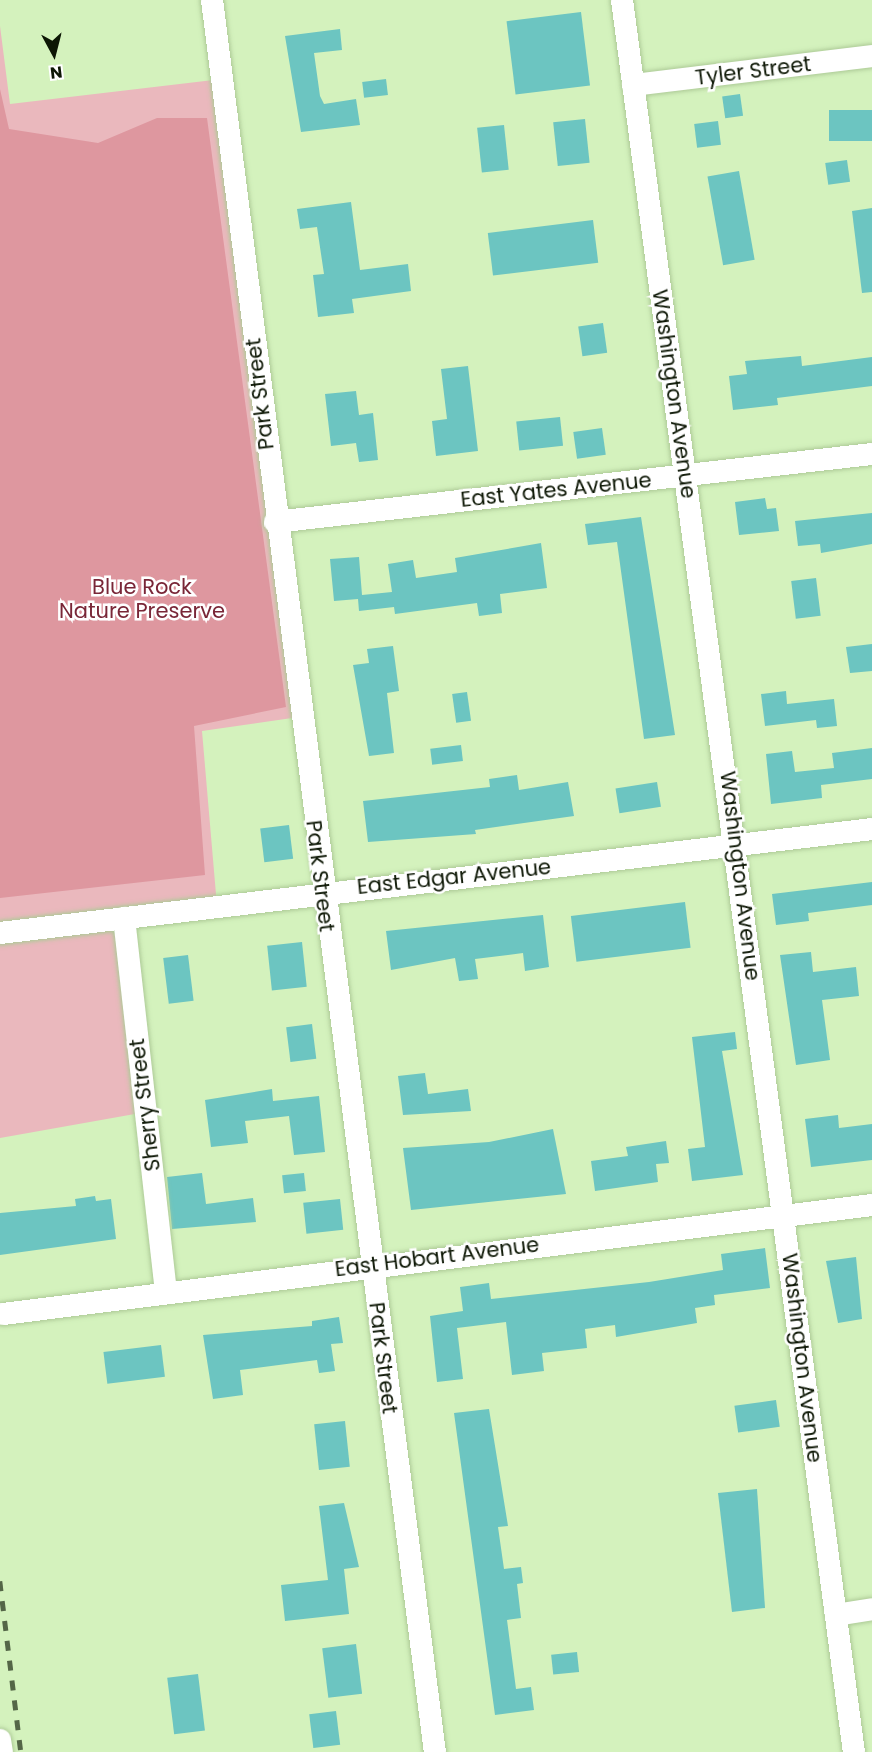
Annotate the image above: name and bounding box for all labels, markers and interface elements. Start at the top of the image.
north arrow [24,24,84,84]
street label: Tyler Street [694,51,812,91]
text: N [49,60,64,85]
street label: Washington Avenue [647,288,701,500]
street label: Park Street [241,337,279,451]
street label: East Yates Avenue [459,467,653,513]
park label: Blue Rock Nature Preserve [59,574,225,624]
street label: Washington Avenue [715,770,765,982]
street label: Park Street [301,819,339,933]
street label: East Edgar Avenue [356,854,552,900]
street label: Sherry Street [124,1037,166,1173]
street label: East Hobart Avenue [333,1232,541,1282]
street label: Washington Avenue [777,1252,827,1464]
street label: Park Street [364,1301,402,1415]

